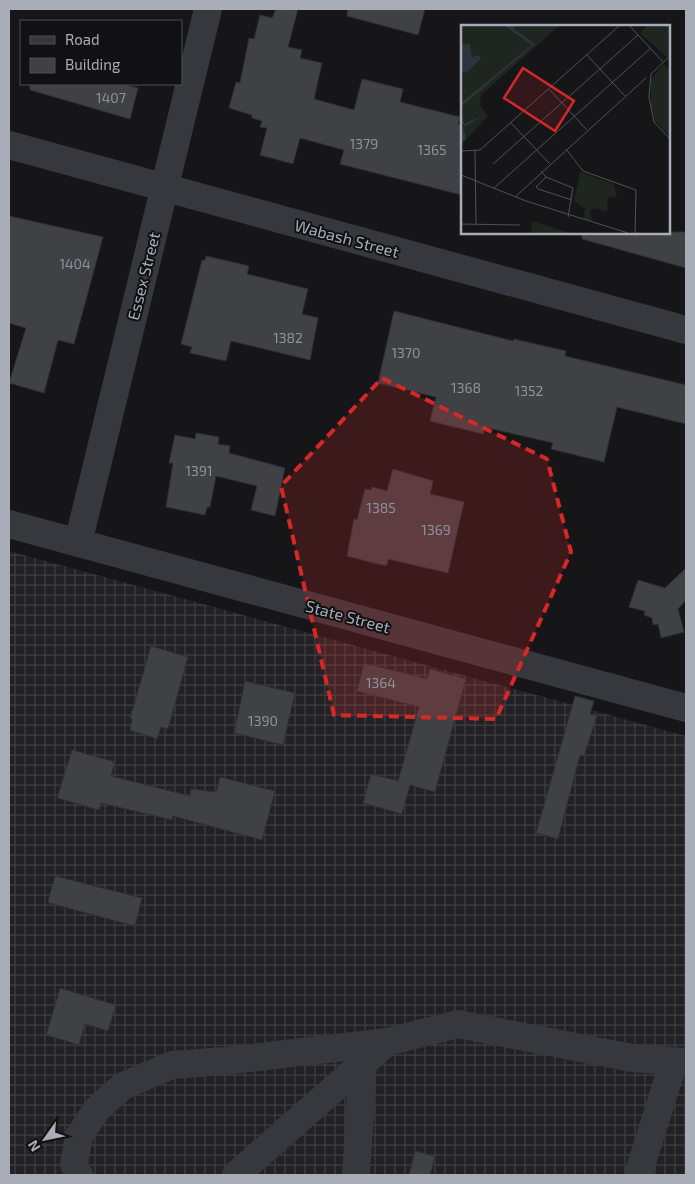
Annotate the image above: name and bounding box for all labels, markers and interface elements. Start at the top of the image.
legend [20,20,182,85]
inset map [461,25,670,234]
text: Road [65,30,100,48]
text: Building [65,55,121,73]
house number: 1407 [96,89,126,106]
house number: 1379 [350,135,378,152]
house number: 1365 [418,141,446,158]
street label: Wabash Street [293,215,401,261]
street label: Essex Street [123,230,163,322]
house number: 1404 [59,255,91,272]
house number: 1382 [273,329,303,346]
house number: 1370 [392,344,420,361]
house number: 1368 [451,379,481,396]
house number: 1352 [515,382,543,399]
house number: 1391 [186,462,212,479]
house number: 1385 [366,499,396,516]
house number: 1369 [421,521,451,538]
street label: State Street [304,596,392,636]
house number: 1364 [366,674,396,691]
house number: 1390 [248,712,278,729]
north arrow [20,1114,70,1164]
text: N [24,1137,44,1155]

